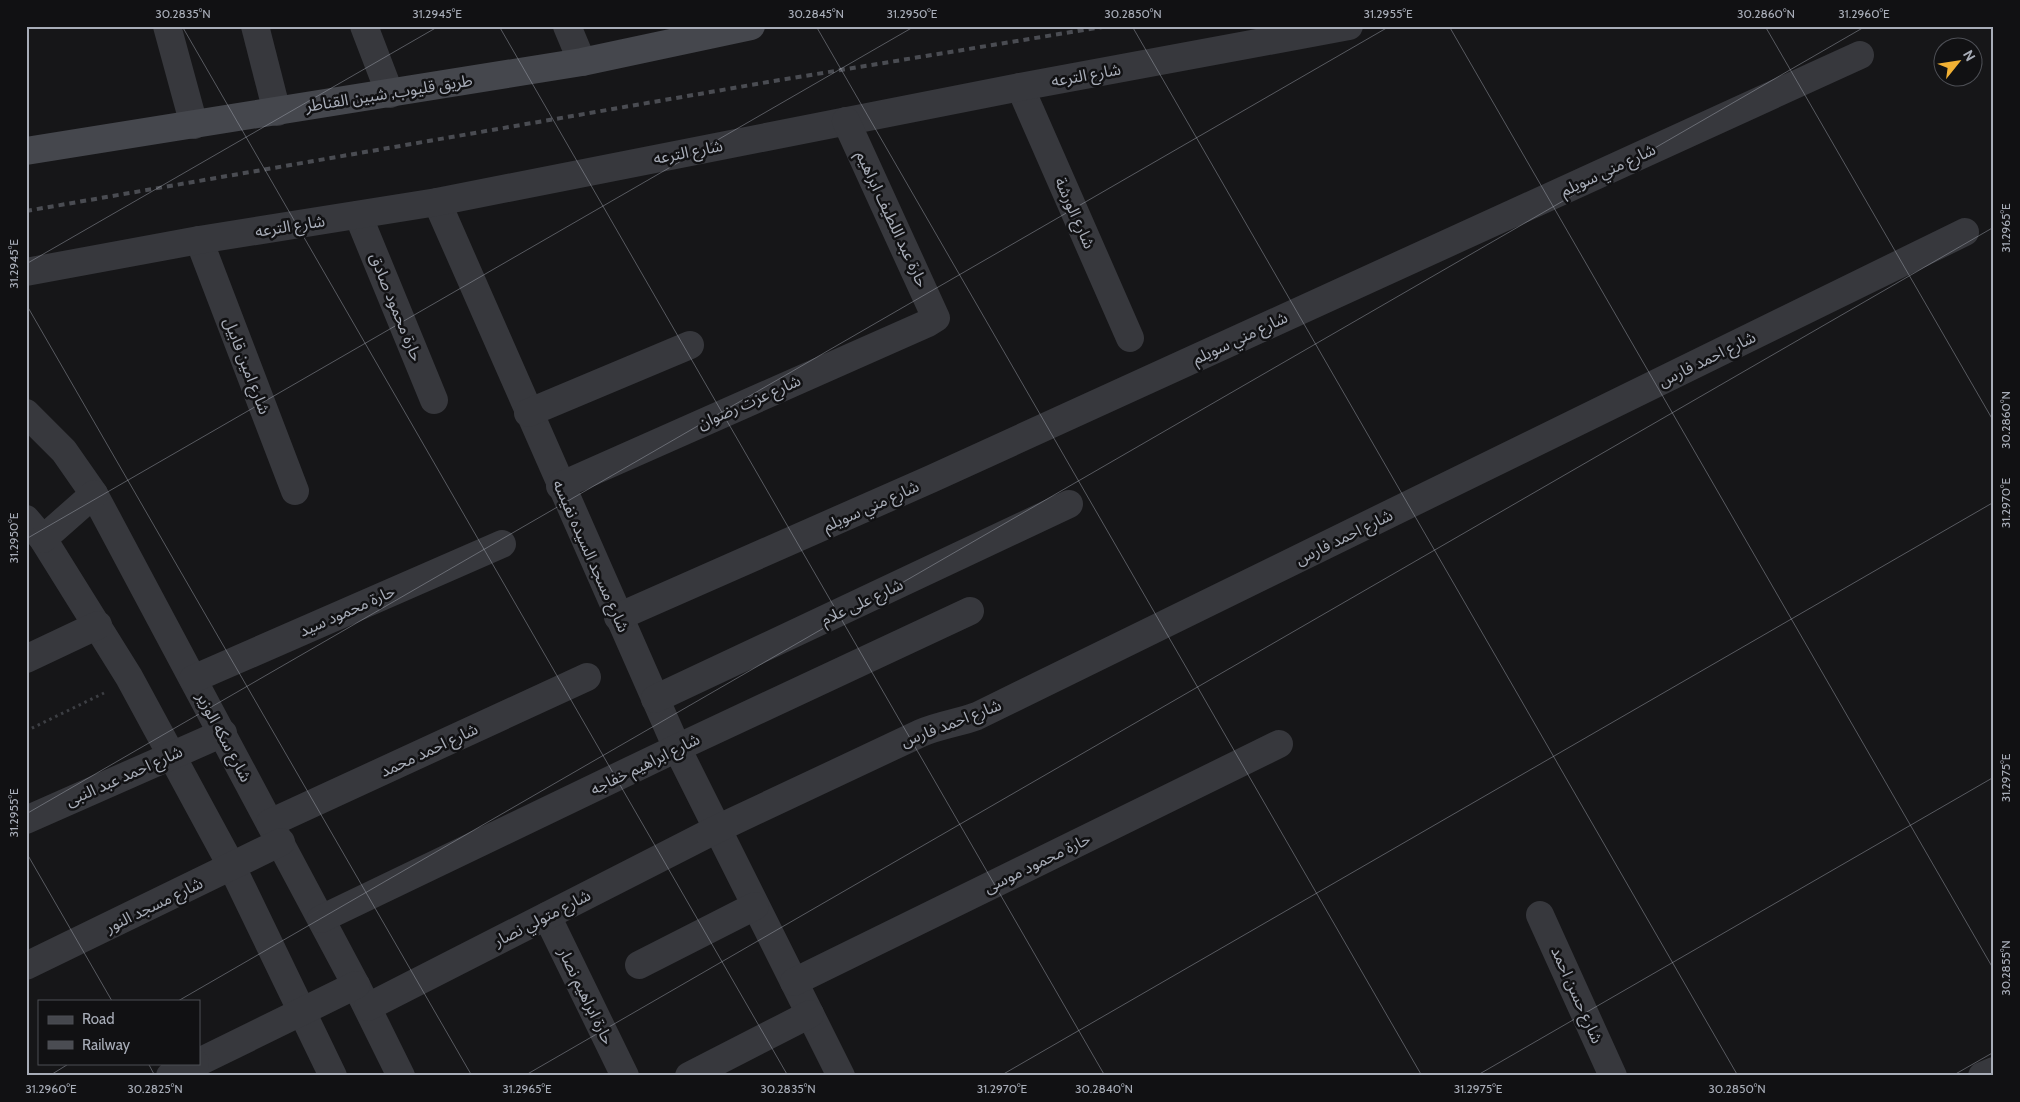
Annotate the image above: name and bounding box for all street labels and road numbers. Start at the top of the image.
street label: شارع الترعه [1050,60,1123,93]
street label: طريق قليوب, شبين القناطر [303,70,474,117]
street label: شارع الترعه [652,136,725,171]
street label: شارع مني سويلم [1557,140,1660,203]
street label: حارة عبد اللطيف ابراهيم [849,148,932,291]
street label: شارع الورشة [1048,174,1099,253]
street label: شارع الترعه [254,211,327,244]
street label: حارة محمود صادق [366,250,426,364]
street label: شارع مني سويلم [1189,308,1292,371]
street label: شارع امين قابيل [217,315,274,418]
street label: شارع احمد فارس [1655,327,1760,393]
street label: شارع عزت رضوان [695,371,805,436]
street label: شارع مني سويلم [820,476,923,538]
street label: شارع مسجد السيده نفيسه [546,477,633,636]
street label: شارع احمد فارس [1292,505,1397,571]
street label: شارع على علام [818,575,907,632]
street label: حارة محمود سيد [296,581,398,641]
street label: شارع سكه الوزير [189,688,256,787]
street label: شارع احمد فارس [898,695,1005,754]
street label: شارع احمد محمد [377,719,482,784]
street label: شارع ابراهيم خفاجه [587,729,704,801]
street label: شارع احمد عبد النبى [63,742,187,813]
street label: حارة محمود موسى [981,829,1093,897]
street label: شارع مسجد النور [101,873,207,940]
street label: شارع متولي نصار [489,885,595,954]
street label: حارة ابراهيم نصار [551,944,618,1049]
street label: شارع حسن احمد [1544,944,1607,1048]

